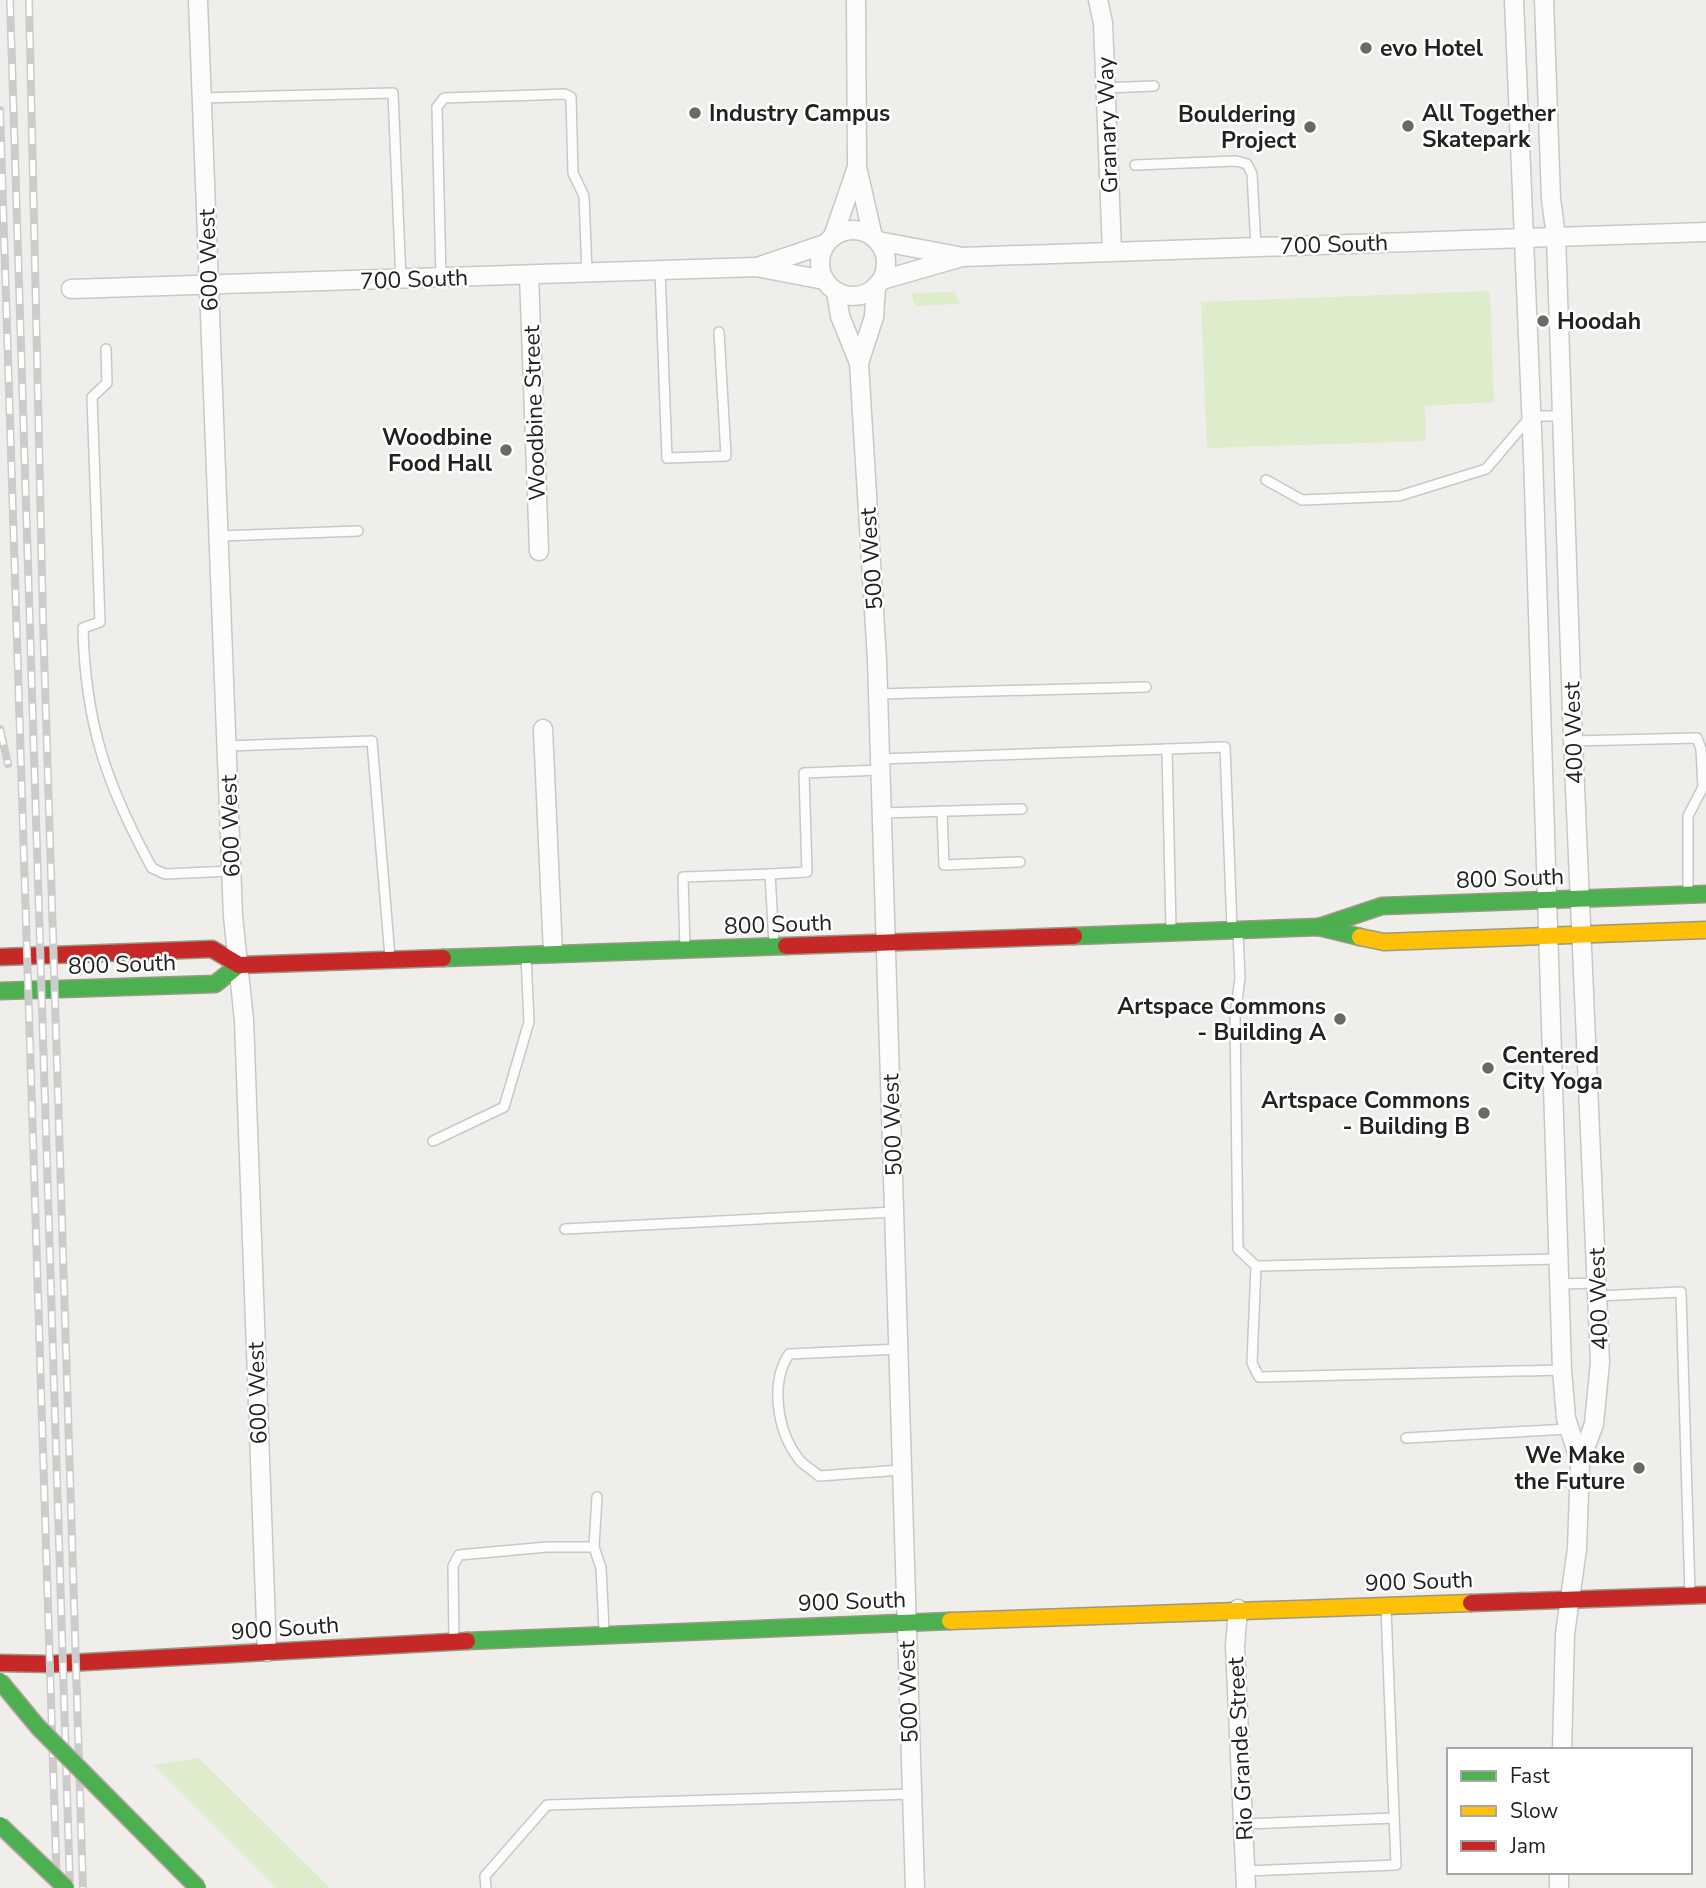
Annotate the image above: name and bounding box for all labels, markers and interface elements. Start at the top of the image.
place label: evo Hotel [1380,33,1484,64]
marker: evo Hotel [1358,40,1374,56]
street label: Granary Way [1090,56,1125,194]
place label: Industry Campus [709,98,890,129]
place label: All Together Skatepark [1422,98,1556,155]
place label: Bouldering Project [1178,99,1296,156]
marker: Industry Campus [687,105,703,121]
marker: All Together Skatepark [1400,118,1416,134]
marker: Bouldering Project [1302,119,1318,135]
street label: 600 West [191,207,226,312]
street label: 700 South [1279,227,1389,262]
street label: 700 South [359,262,469,297]
place label: Hoodah [1557,306,1641,337]
marker: Hoodah [1535,313,1551,329]
street label: Woodbine Street [516,324,553,501]
place label: Woodbine Food Hall [382,422,493,479]
marker: Woodbine Food Hall [498,442,514,458]
street label: 500 West [852,506,891,611]
street label: 400 West [1556,680,1591,785]
street label: 600 West [213,773,248,878]
street label: 800 South [1455,861,1565,896]
street label: 800 South [723,907,833,942]
street label: 800 South [67,947,177,982]
place label: Artspace Commons - Building A [1117,991,1327,1048]
marker: Artspace Commons - Building A [1332,1011,1348,1027]
place label: Centered City Yoga [1502,1040,1603,1097]
marker: Centered City Yoga [1480,1060,1496,1076]
street label: 500 West [875,1072,910,1177]
place label: Artspace Commons - Building B [1261,1085,1470,1142]
marker: Artspace Commons - Building B [1476,1105,1492,1121]
street label: 400 West [1581,1246,1616,1351]
street label: 600 West [240,1340,275,1445]
place label: We Make the Future [1515,1440,1625,1497]
marker: We Make the Future [1631,1460,1647,1476]
street label: 900 South [1364,1564,1474,1599]
street label: 900 South [797,1584,907,1619]
street label: 900 South [230,1609,340,1648]
street label: 500 West [891,1639,926,1744]
street label: Rio Grande Street [1220,1655,1261,1842]
legend [1447,1748,1692,1874]
text: Fast [1510,1762,1550,1790]
text: Slow [1510,1797,1559,1825]
text: Jam [1509,1832,1546,1860]

